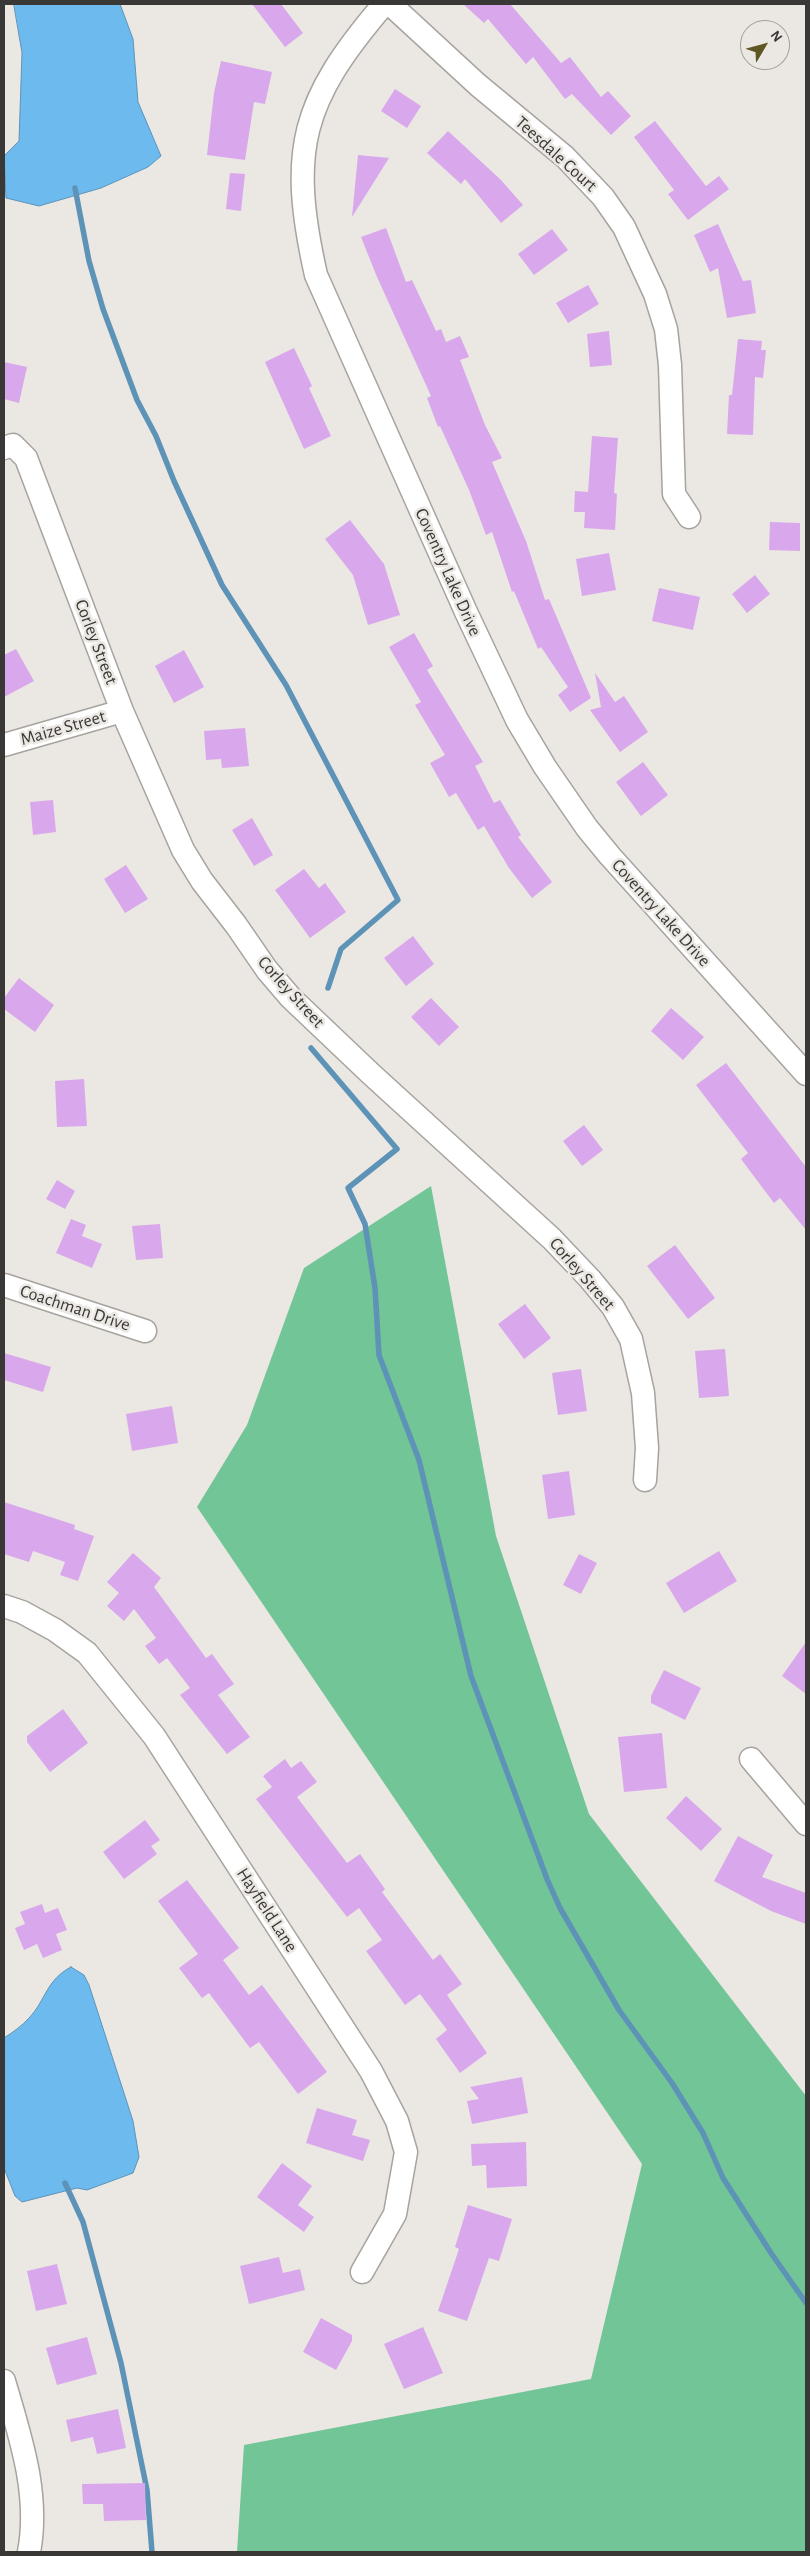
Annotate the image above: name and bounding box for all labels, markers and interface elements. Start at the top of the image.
north arrow [740,20,790,70]
text: N [768,28,785,45]
street label: Teesdale Court [511,112,601,196]
street label: Coventry Lake Drive [410,505,486,639]
street label: Corley Street [70,596,122,688]
street label: Maize Street [18,706,108,750]
street label: Coventry Lake Drive [607,855,715,971]
street label: Corley Street [253,952,329,1032]
street label: Corley Street [545,1233,619,1315]
street label: Coachman Drive [17,1280,133,1336]
street label: Hayfield Lane [232,1864,302,1956]

